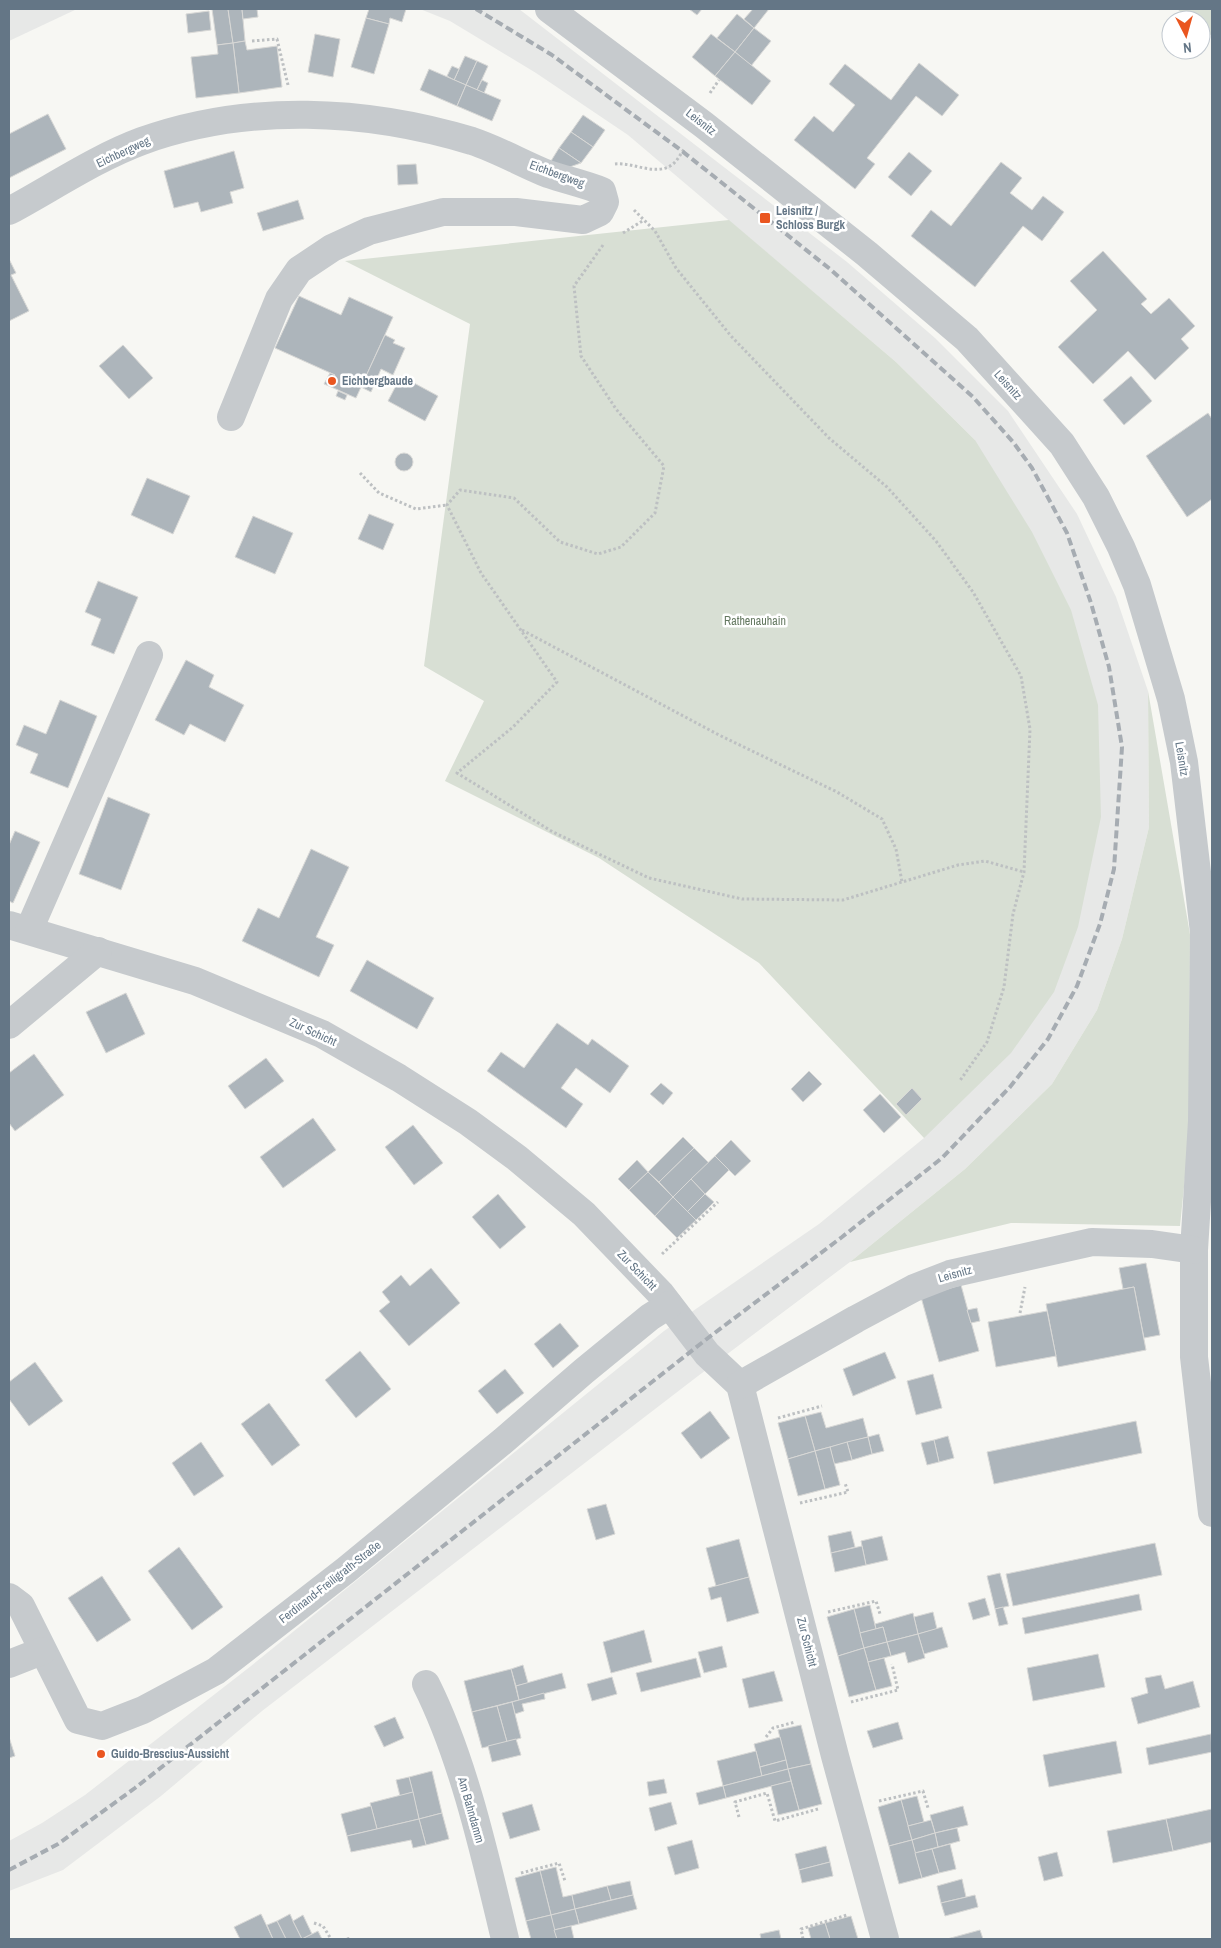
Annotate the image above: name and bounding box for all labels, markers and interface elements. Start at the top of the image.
north arrow [1161,10,1211,60]
text: N [1182,39,1192,57]
street label: Leisnitz [682,105,720,139]
street label: Eichbergweg [94,132,153,171]
street label: Eichbergweg [527,157,587,192]
place label: Leisnitz / Schloss Burgk [776,203,845,233]
marker: Leisnitz / Schloss Burgk [758,211,772,225]
street label: Leisnitz [991,367,1026,403]
place label: Eichbergbaude [342,373,414,389]
marker: Eichbergbaude [326,375,338,387]
park label: Rathenauhain [724,613,786,629]
street label: Leisnitz [1171,741,1193,777]
street label: Zur Schicht [287,1014,339,1050]
street label: Zur Schicht [614,1246,660,1294]
street label: Leisnitz [936,1262,974,1286]
street label: Ferdinand-Freiligrath-Straße [276,1537,384,1627]
street label: Zur Schicht [793,1616,821,1669]
place label: Guido-Brescius-Aussicht [111,1746,230,1762]
marker: Guido-Brescius-Aussicht [95,1748,107,1760]
street label: Am Bahndamm [454,1774,488,1845]

